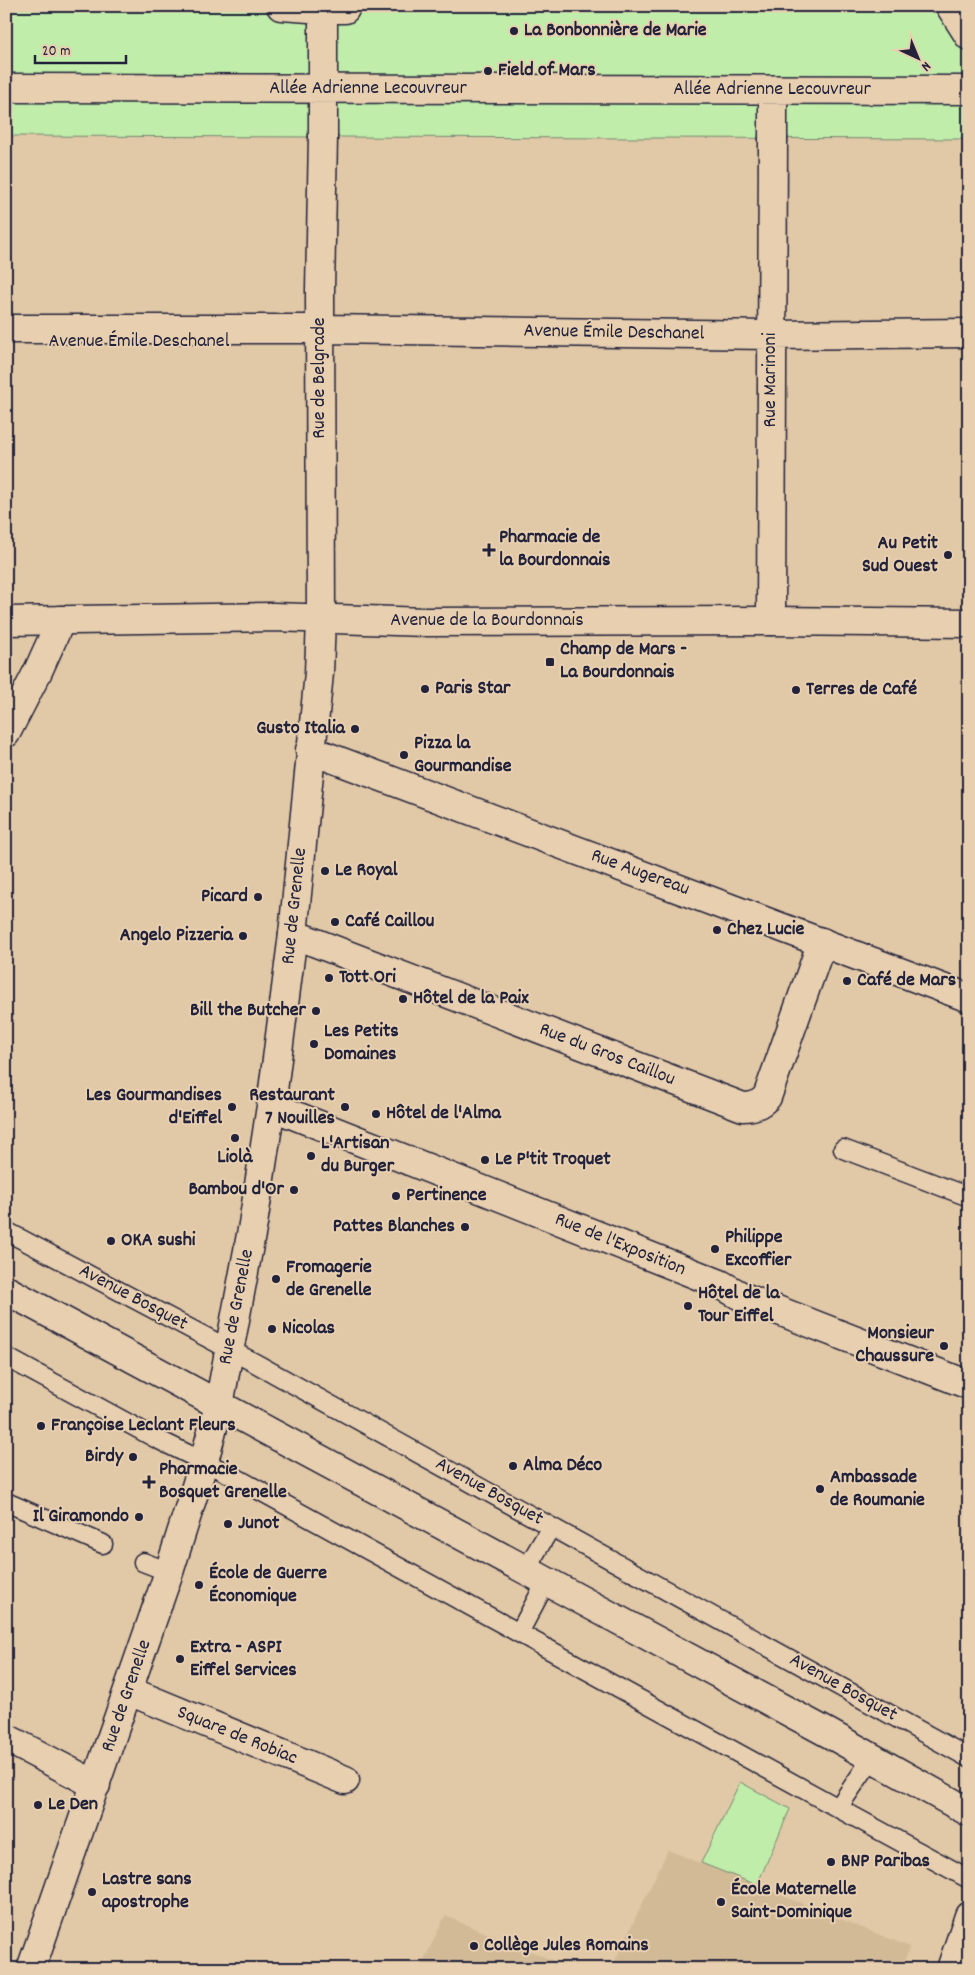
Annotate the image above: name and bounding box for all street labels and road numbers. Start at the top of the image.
street label: Allée Adrienne Lecouvreur [269,75,467,103]
street label: Allée Adrienne Lecouvreur [673,76,871,104]
street label: Rue de Belgrade [306,317,334,439]
street label: Avenue Émile Deschanel [523,317,705,349]
street label: Avenue Émile Deschanel [49,328,230,356]
street label: Rue Marinoni [757,332,785,427]
street label: Avenue de la Bourdonnais [390,607,584,635]
street label: Rue Augereau [587,842,693,904]
street label: Rue de Grenelle [275,846,315,966]
street label: Rue du Gros Caillou [535,1016,679,1094]
street label: Rue de l'Exposition [550,1206,690,1284]
street label: Rue de Grenelle [212,1247,262,1367]
street label: Avenue Bosquet [74,1258,192,1338]
street label: Avenue Bosquet [430,1451,548,1533]
street label: Rue de Grenelle [95,1636,159,1756]
street label: Avenue Bosquet [784,1647,902,1729]
street label: Square de Robiac [173,1699,301,1773]

